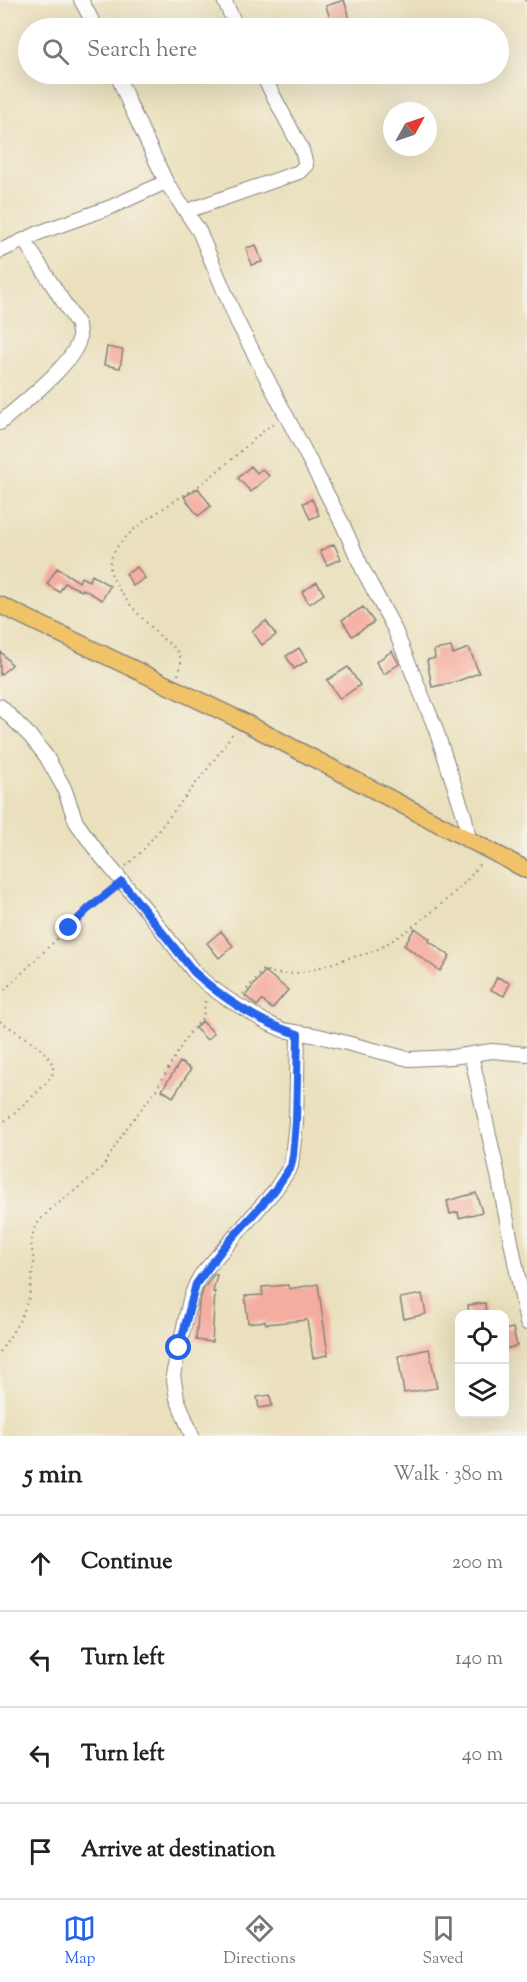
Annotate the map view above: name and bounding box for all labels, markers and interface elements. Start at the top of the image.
search box [18,18,509,84]
icon: search [39,35,72,68]
text: Search here [87,35,197,67]
north arrow [383,102,437,156]
route end [55,914,81,940]
map controls [455,1310,509,1418]
button: locate [455,1310,509,1364]
route start [165,1334,191,1360]
button: layers [455,1364,509,1418]
text: 5 min [24,1457,83,1494]
text: Walk · 380 m [393,1461,503,1490]
icon: ahead [24,1547,57,1580]
text: Continue [81,1547,172,1579]
text: 200 m [452,1549,503,1578]
icon: left [24,1643,57,1676]
text: Turn left [81,1643,164,1675]
text: 140 m [455,1645,503,1674]
icon: left [24,1739,57,1772]
text: Turn left [81,1739,164,1771]
text: 40 m [462,1741,503,1770]
icon: arrive [24,1835,57,1868]
text: Arrive at destination [81,1835,276,1867]
tab: Map [63,1912,96,1971]
tab: Directions [223,1912,296,1971]
tab: Saved [422,1912,464,1971]

